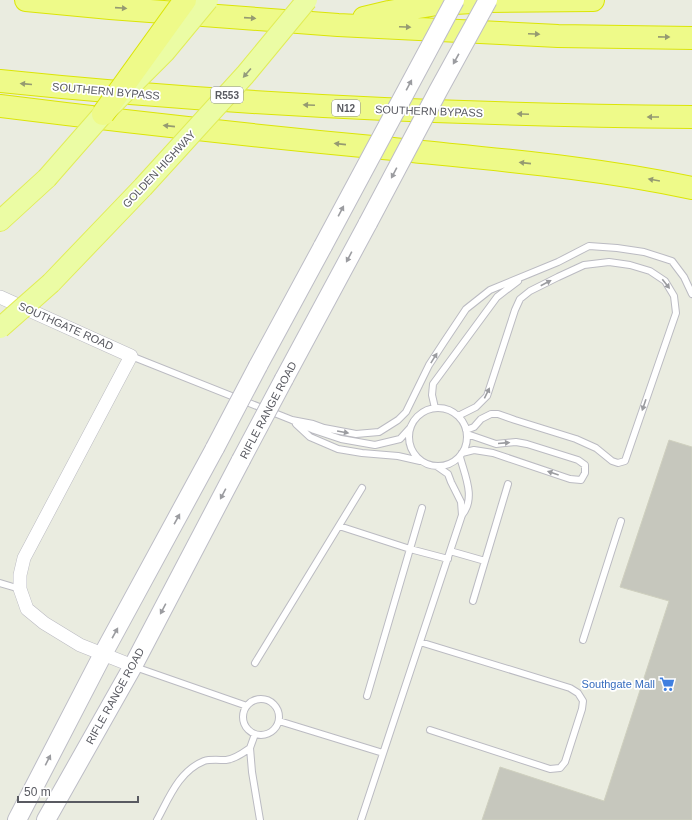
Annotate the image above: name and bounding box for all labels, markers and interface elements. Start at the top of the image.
one-way arrow [115,5,127,12]
one-way arrow [244,15,256,22]
one-way arrow [399,24,411,31]
one-way arrow [528,31,540,38]
one-way arrow [658,34,671,40]
one-way arrow [452,53,459,65]
one-way arrow [242,68,251,78]
one-way arrow [406,79,412,90]
one-way arrow [20,80,32,87]
street label: SOUTHERN BYPASS [52,80,160,102]
road number: R553 [211,87,243,103]
road number: N12 [332,100,360,116]
one-way arrow [303,102,315,109]
street label: SOUTHERN BYPASS [375,103,483,119]
one-way arrow [516,111,529,117]
one-way arrow [646,114,659,120]
one-way arrow [163,122,175,129]
street label: GOLDEN HIGHWAY [120,128,198,210]
one-way arrow [334,141,346,147]
one-way arrow [519,160,531,166]
one-way arrow [391,167,398,179]
one-way arrow [648,177,660,183]
one-way arrow [338,206,344,217]
one-way arrow [346,252,353,263]
one-way arrow [661,278,670,289]
one-way arrow [540,280,552,286]
street label: SOUTHGATE ROAD [17,300,115,352]
one-way arrow [430,353,437,364]
street label: RIFLE RANGE ROAD [237,359,299,461]
one-way arrow [484,387,490,399]
one-way arrow [641,400,647,412]
one-way arrow [337,429,349,435]
one-way arrow [498,439,510,446]
one-way arrow [547,470,559,476]
one-way arrow [220,488,226,500]
one-way arrow [173,513,180,524]
one-way arrow [159,603,166,615]
one-way arrow [111,627,118,639]
street label: RIFLE RANGE ROAD [84,646,146,746]
supermarket icon: Southgate Mall [658,675,676,693]
place label: Southgate Mall [582,678,655,690]
one-way arrow [45,755,51,766]
scale bar [18,778,138,804]
text: 50 m [24,785,51,799]

